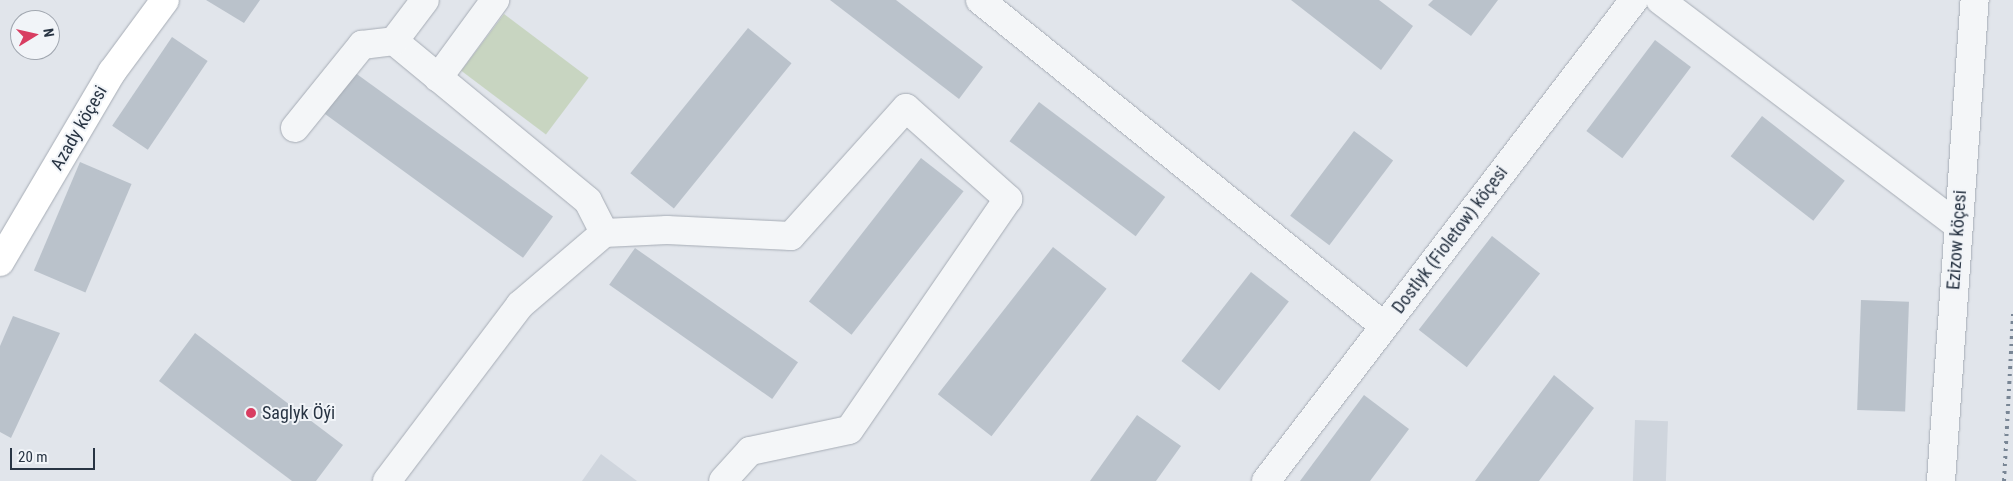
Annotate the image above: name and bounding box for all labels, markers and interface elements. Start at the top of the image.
north arrow [10,10,60,60]
text: N [40,27,57,38]
street label: Azady köçesi [46,82,112,174]
street label: Dostlyk (Fioletow) köçesi [1388,162,1512,318]
street label: Ezizow köçesi [1943,189,1971,291]
place label: Saglyk Öýi [262,402,335,424]
marker: Saglyk Öýi [244,406,258,420]
scale bar [12,438,98,470]
text: 20 m [18,448,48,466]

